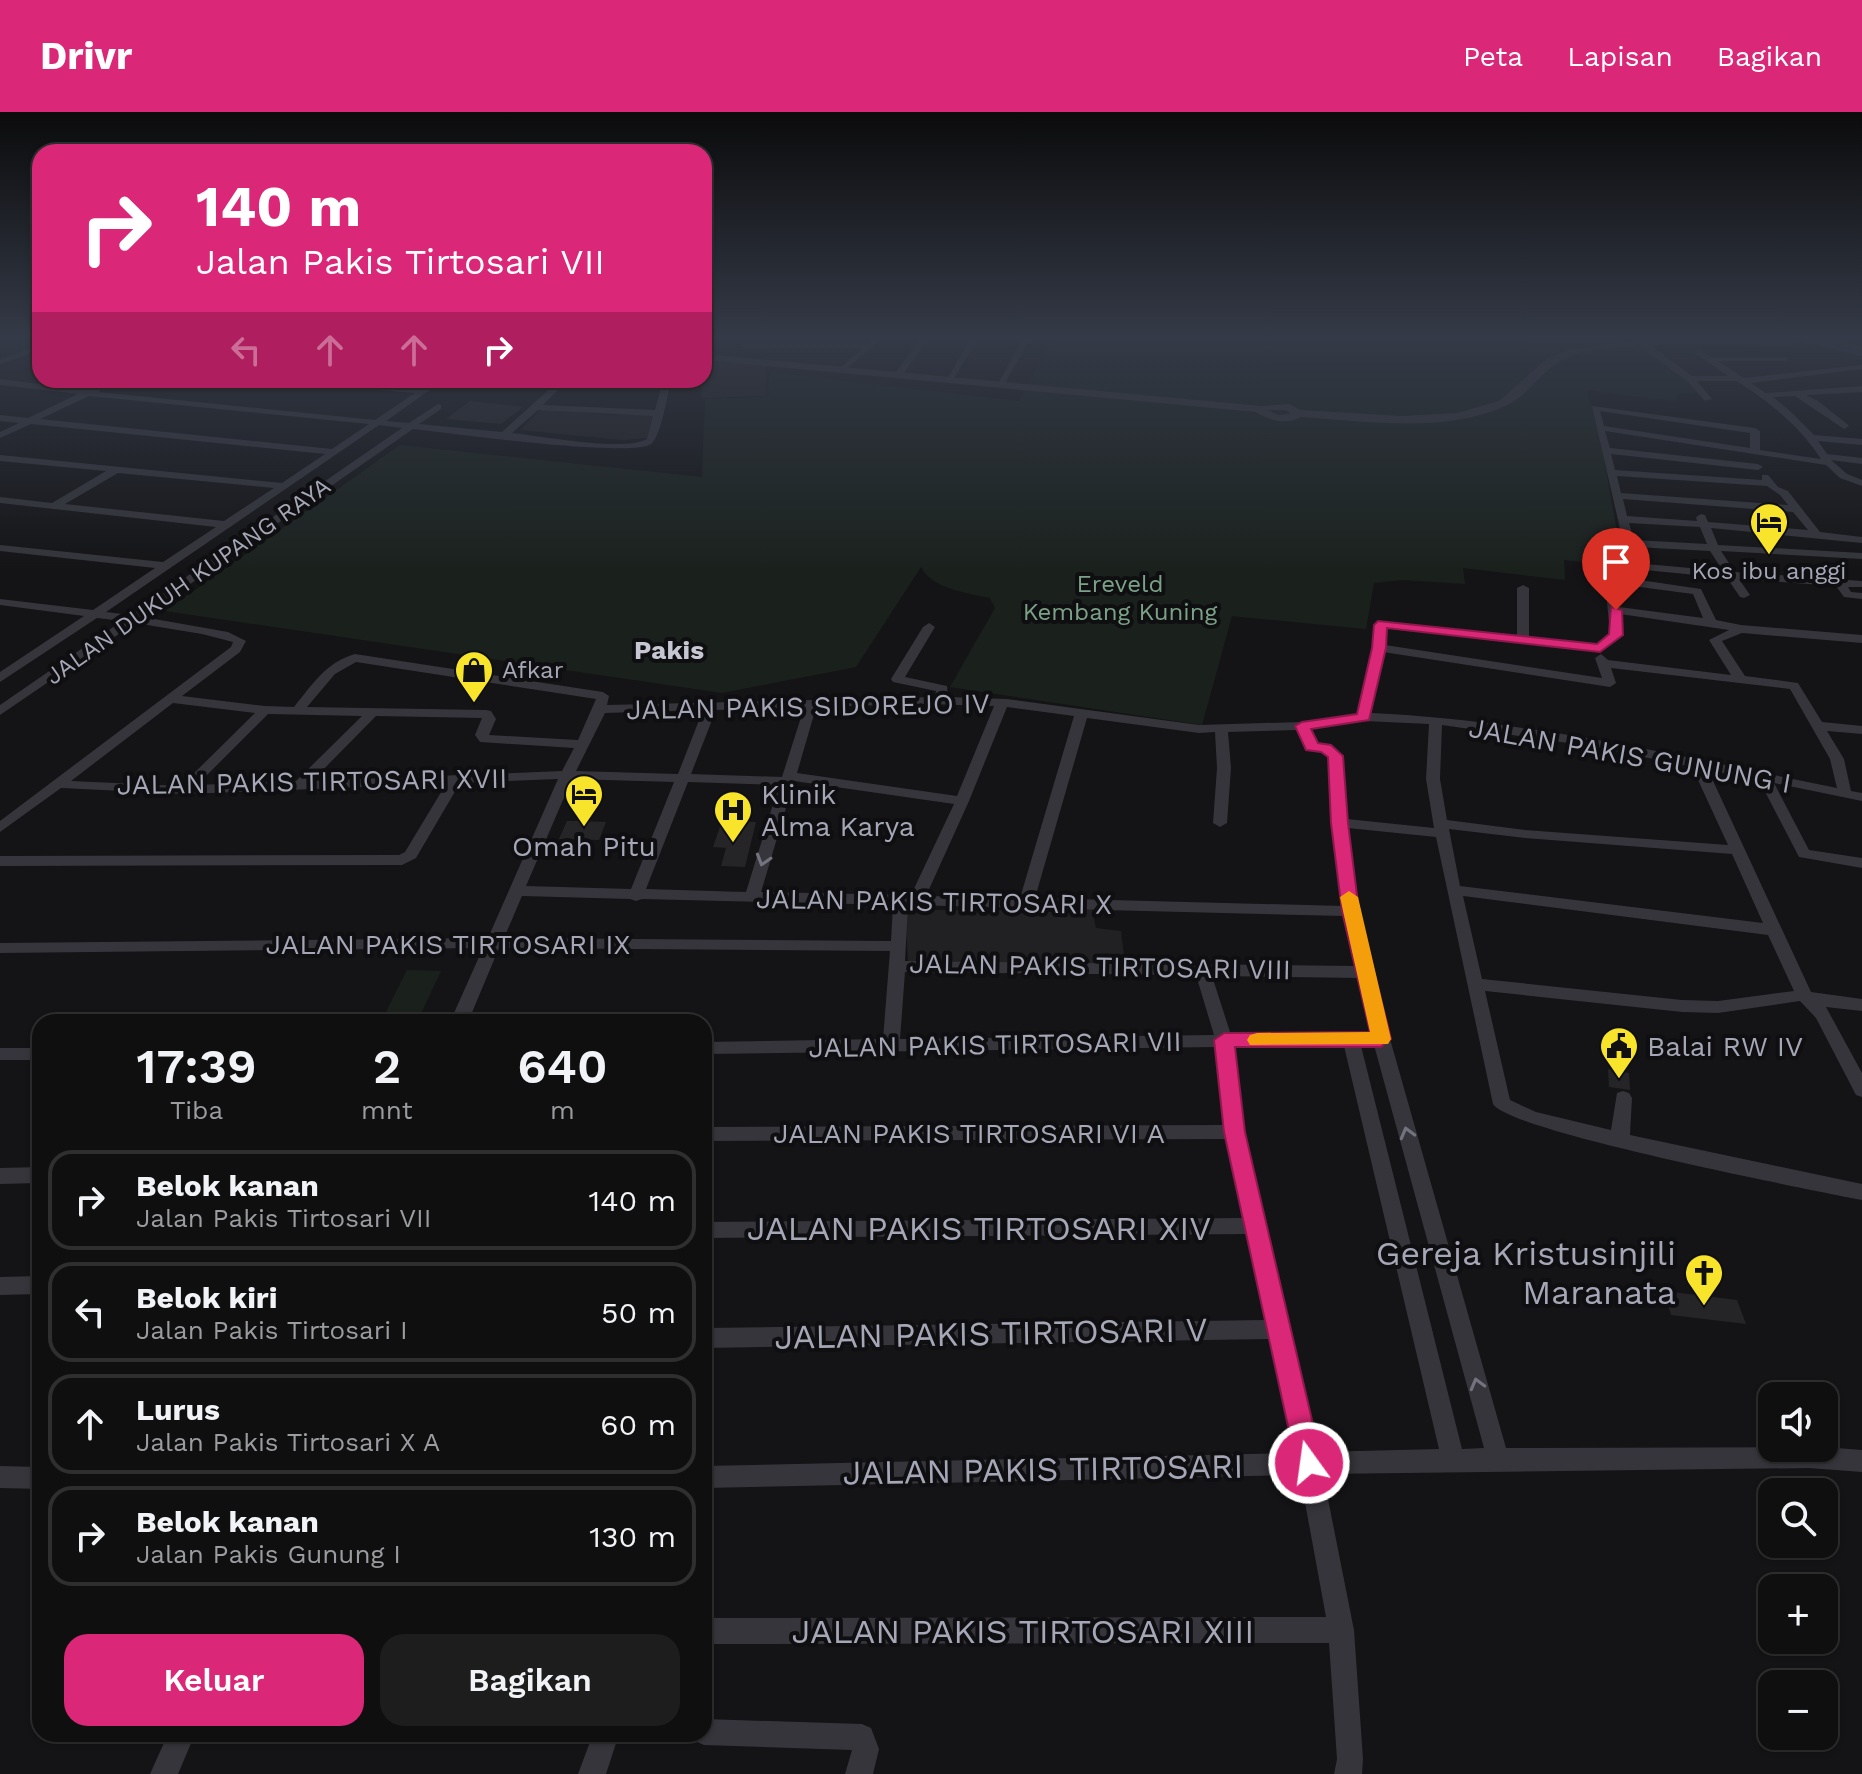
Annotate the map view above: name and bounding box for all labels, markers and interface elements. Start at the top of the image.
text: Drivr [40,34,132,78]
text: Peta [1463,40,1523,73]
text: Lapisan [1567,40,1673,73]
text: Bagikan [1717,40,1822,73]
text: 140 m [196,174,361,240]
icon: right [64,176,168,280]
text: Jalan Pakis Tirtosari VII [196,241,605,283]
icon: left [224,328,268,372]
icon: ahead [308,328,352,372]
icon: ahead [392,328,436,372]
icon: right [476,328,520,372]
street label: JALAN DUKUH KUPANG RAYA [40,472,336,690]
hotel icon: Kos ibu anggi [1748,501,1790,556]
pin [1582,528,1650,610]
icon: arrive [1594,540,1638,584]
place label: Kos ibu anggi [1692,557,1846,585]
park label: Ereveld Kembang Kuning [1023,570,1218,626]
district label: Pakis [634,635,704,665]
shop icon: Afkar [453,649,495,704]
place label: Afkar [502,656,564,684]
street label: JALAN PAKIS SIDOREJO IV [626,687,990,726]
street label: JALAN PAKIS GUNUNG I [1466,711,1794,800]
street label: JALAN PAKIS TIRTOSARI XVII [116,762,508,801]
hotel icon: Omah Pitu [563,773,605,828]
place label: Klinik Alma Karya [761,778,915,843]
hospital icon: Klinik Alma Karya [712,789,754,844]
place label: Omah Pitu [512,830,656,863]
one-way arrow [756,853,772,867]
street label: JALAN PAKIS TIRTOSARI X [756,882,1112,921]
street label: JALAN PAKIS TIRTOSARI IX [266,928,630,961]
street label: JALAN PAKIS TIRTOSARI VIII [909,947,1291,986]
street label: JALAN PAKIS TIRTOSARI VII [808,1025,1182,1064]
public building icon: Balai RW IV [1598,1025,1640,1080]
place label: Balai RW IV [1647,1030,1803,1063]
text: 17:39 [136,1038,257,1095]
text: 2 [373,1038,401,1095]
text: 640 [517,1038,607,1095]
text: Tiba [170,1095,223,1125]
text: mnt [361,1095,413,1125]
text: m [550,1095,575,1125]
street label: JALAN PAKIS TIRTOSARI VI A [773,1117,1165,1150]
one-way arrow [1400,1127,1417,1141]
text: Belok kanan [136,1168,319,1203]
icon: right [68,1178,112,1222]
text: 140 m [588,1183,676,1218]
text: Jalan Pakis Tirtosari VII [136,1203,431,1233]
street label: JALAN PAKIS TIRTOSARI XIV [747,1208,1211,1248]
place label: Gereja Kristusinjili Maranata [1376,1233,1676,1312]
church icon: Gereja Kristusinjili Maranata [1683,1252,1725,1307]
text: Belok kiri [136,1280,278,1315]
icon: left [68,1290,112,1334]
text: 50 m [601,1295,676,1330]
street label: JALAN PAKIS TIRTOSARI V [774,1309,1208,1357]
text: Jalan Pakis Tirtosari I [136,1315,408,1345]
one-way arrow [1469,1377,1486,1391]
map controls [1758,1382,1838,1750]
button: sound [1758,1382,1838,1462]
text: Lurus [136,1392,220,1427]
icon: ahead [68,1402,112,1446]
text: 60 m [600,1407,676,1442]
position arrow [1267,1421,1351,1505]
text: Jalan Pakis Tirtosari X A [136,1427,440,1457]
street label: JALAN PAKIS TIRTOSARI [842,1446,1244,1492]
button: search [1758,1478,1838,1558]
text: Belok kanan [136,1504,319,1539]
icon: right [68,1514,112,1558]
text: 130 m [589,1519,676,1554]
text: Jalan Pakis Gunung I [136,1539,401,1569]
button: + [1758,1574,1838,1654]
street label: JALAN PAKIS TIRTOSARI XIII [792,1611,1254,1651]
button: Keluar [64,1634,364,1726]
button: Bagikan [380,1634,680,1726]
button: − [1758,1670,1838,1750]

